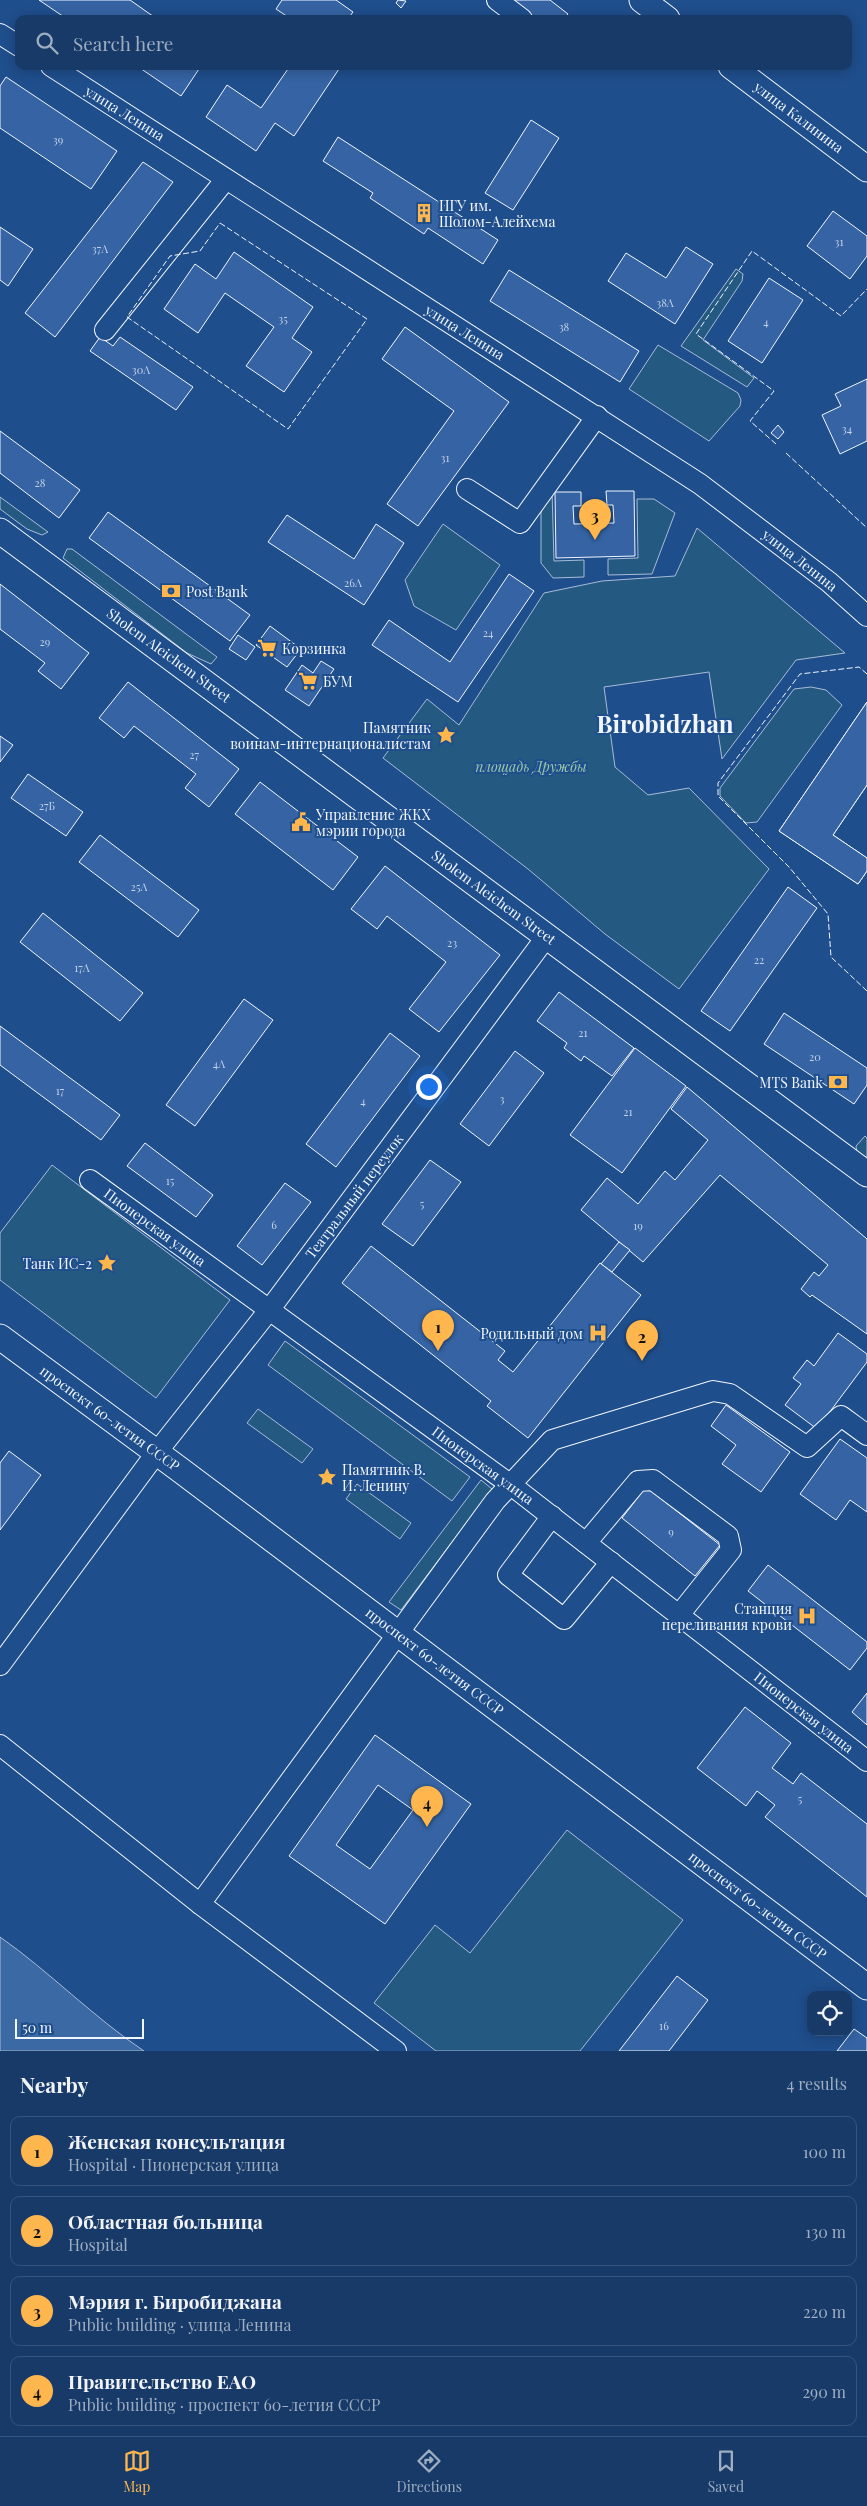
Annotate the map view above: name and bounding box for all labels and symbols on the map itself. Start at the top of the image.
street label: улица Калинина [750,77,848,157]
street label: улица Ленина [81,80,168,145]
house number: 39 [53,132,64,147]
place label: ПГУ им. Шолом-Алейхема [439,196,555,231]
building icon: ПГУ им. Шолом-Алейхема [413,202,435,224]
house number: 31 [834,234,844,249]
house number: 37А [92,241,108,256]
house number: 38А [656,295,674,310]
street label: улица Ленина [421,299,508,364]
house number: 35 [278,311,288,326]
house number: 4 [763,314,769,329]
house number: 38 [559,319,570,334]
house number: 30А [132,362,150,377]
house number: 34 [842,421,853,436]
house number: 31 [440,450,450,465]
house number: 28 [35,475,46,490]
pin: 3 [579,499,611,540]
street label: улица Ленина [758,524,842,595]
house number: 26А [344,575,362,590]
bank icon: Post Bank [160,580,182,602]
place label: Post Bank [186,582,248,601]
street label: Sholem Aleichem Street [103,603,236,707]
house number: 24 [483,625,494,640]
house number: 29 [40,634,51,649]
supermarket icon: Корзинка [256,637,278,659]
place label: Корзинка [282,639,346,658]
supermarket icon: БУМ [297,670,319,692]
place label: БУМ [323,672,353,691]
district label: Birobidzhan [596,707,734,739]
place label: Памятник воинам-интернационалистам [230,718,431,753]
place icon: Памятник воинам-интернационалистам [435,724,457,746]
house number: 27 [189,747,199,762]
park label: площадь Дружбы [475,757,587,776]
house number: 27Б [39,798,56,813]
place label: Управление ЖКХ мэрии города [315,805,431,840]
public building icon: Управление ЖКХ мэрии города [290,811,312,833]
street label: Sholem Aleichem Street [428,845,561,949]
house number: 25А [131,879,147,894]
house number: 23 [447,935,457,950]
house number: 22 [754,952,764,967]
house number: 17А [74,960,90,975]
house number: 21 [578,1025,588,1040]
house number: 20 [809,1049,821,1064]
house number: 4А [213,1056,225,1071]
bank icon: MTS Bank [827,1071,849,1093]
place label: MTS Bank [759,1073,823,1092]
your location [416,1074,442,1100]
house number: 17 [56,1083,65,1098]
house number: 3 [500,1091,505,1106]
house number: 4 [360,1093,366,1108]
house number: 21 [623,1104,633,1119]
street label: Театральный переулок [301,1130,407,1262]
house number: 15 [166,1173,175,1188]
street label: Пионерская улица [100,1184,210,1270]
house number: 5 [420,1196,425,1211]
house number: 6 [271,1217,277,1232]
house number: 19 [633,1218,643,1233]
place icon: Танк ИС-2 [96,1252,118,1274]
place label: Танк ИС-2 [22,1254,92,1273]
pin: 1 [422,1310,454,1351]
pin: 2 [626,1320,658,1361]
hospital icon: Родильный дом [587,1322,609,1344]
place label: Родильный дом [480,1324,583,1343]
street label: проспект 60-летия СССР [36,1361,184,1475]
street label: Пионерская улица [428,1422,538,1508]
place label: Памятник В. И. Ленину [342,1460,426,1495]
place icon: Памятник В. И. Ленину [316,1466,338,1488]
house number: 9 [668,1524,674,1539]
place label: Станция переливания крови [662,1599,792,1634]
street label: проспект 60-летия СССР [362,1603,508,1719]
hospital icon: Станция переливания крови [796,1605,818,1627]
street label: Пионерская улица [750,1667,858,1757]
pin: 4 [411,1786,443,1827]
house number: 5 [798,1791,803,1806]
street label: проспект 60-летия СССР [685,1847,831,1963]
scale bar [15,2016,144,2039]
house number: 16 [659,2018,669,2033]

